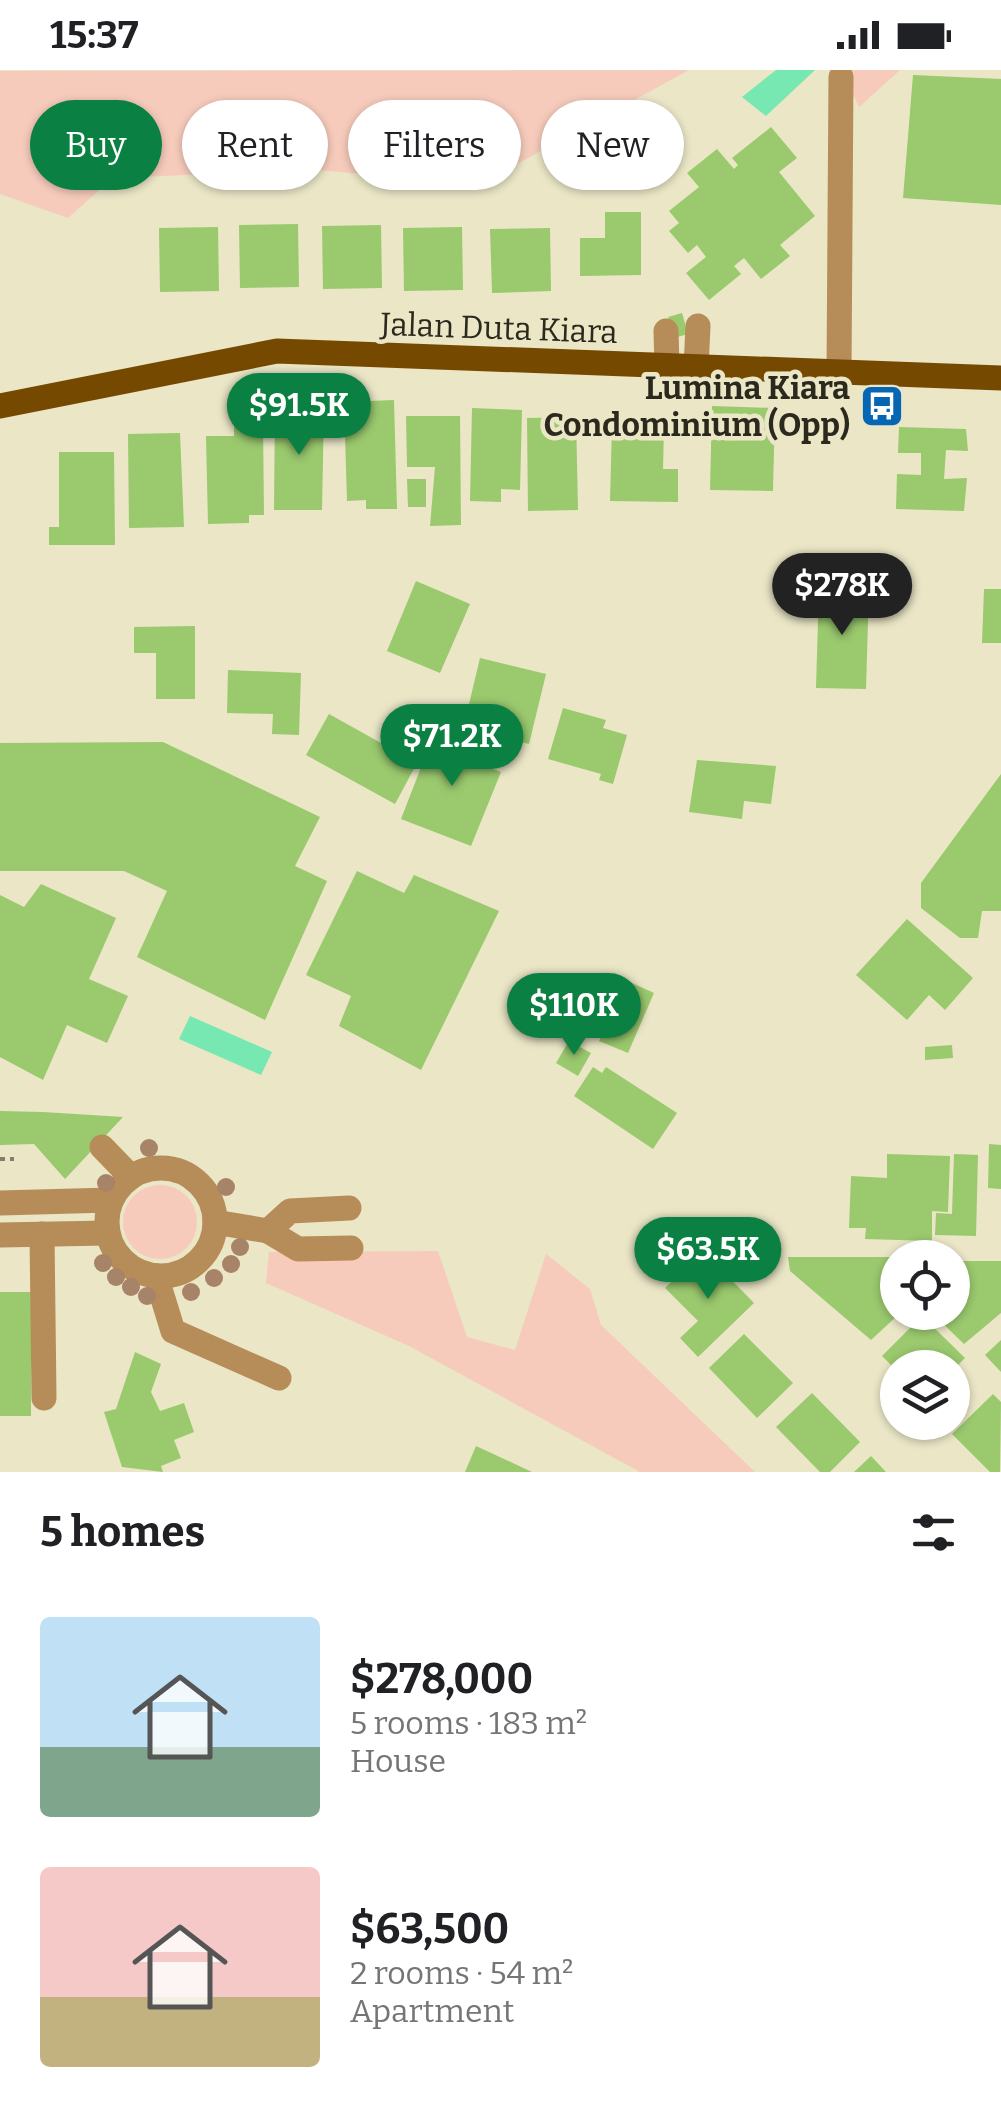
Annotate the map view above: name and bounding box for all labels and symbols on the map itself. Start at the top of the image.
street label: Jalan Duta Kiara [379,305,618,351]
place label: Lumina Kiara Condominium (Opp) [543,369,850,444]
pin: $91.5K [218,373,380,458]
bus stop icon: Lumina Kiara Condominium (Opp) [859,383,905,429]
pin: $278K [772,553,912,638]
pin: $71.2K [371,704,533,789]
pin: $110K [504,973,644,1058]
pin: $63.5K [627,1217,789,1302]

